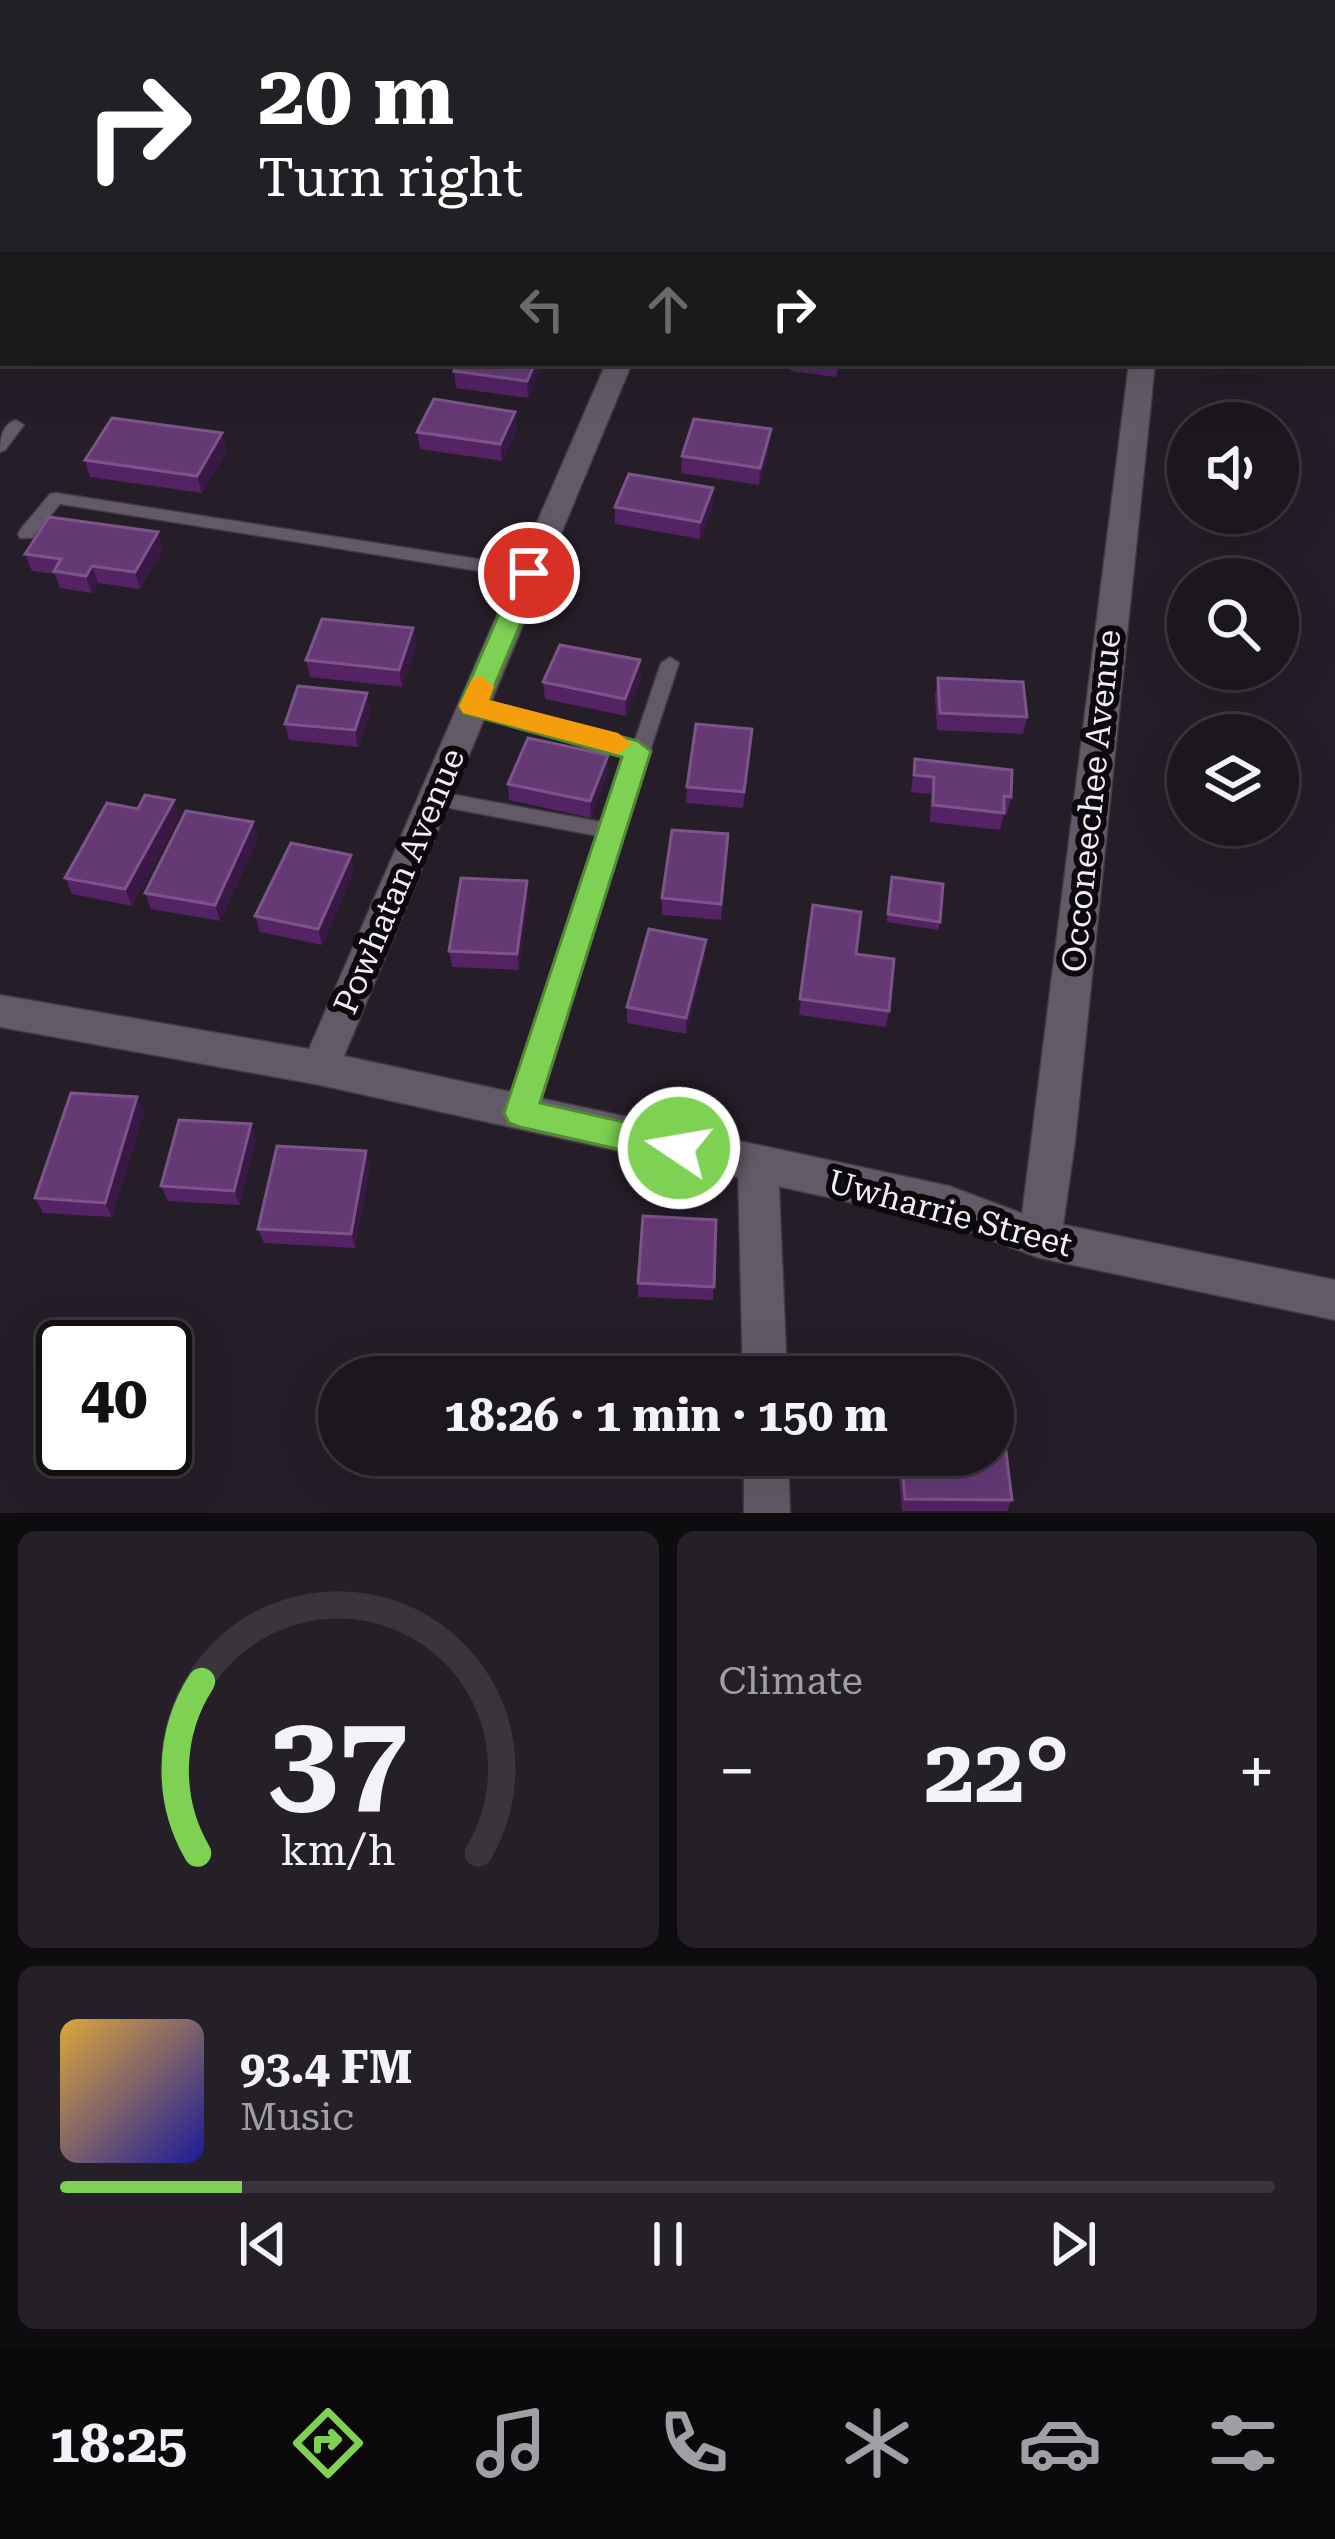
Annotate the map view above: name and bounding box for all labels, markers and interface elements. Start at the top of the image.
text: 20 m [258,46,454,144]
icon: right [60,48,216,204]
text: Turn right [258,146,523,209]
icon: left [509,276,575,342]
icon: ahead [635,276,701,342]
icon: right [761,276,827,342]
map controls [1167,402,1299,846]
button: sound [1167,402,1299,534]
pin [478,522,580,624]
icon: arrive [496,540,562,606]
button: search [1167,558,1299,690]
street label: Occoneechee Avenue [1054,628,1128,974]
button: layers [1167,714,1299,846]
street label: Powhatan Avenue [326,743,472,1019]
position arrow [616,1085,742,1211]
street label: Uwharrie Street [824,1162,1076,1264]
speed limit sign: 40 [36,1320,192,1476]
text: 18:26 · 1 min · 150 m [444,1389,888,1442]
text: Climate [719,1658,863,1704]
text: 37 [268,1686,408,1832]
text: 22° [924,1719,1070,1824]
text: − [719,1733,755,1810]
text: + [1238,1733,1275,1810]
text: km/h [281,1824,396,1874]
text: 93.4 FM [240,2041,412,2094]
text: Music [240,2094,354,2140]
icon: previous [230,2211,296,2277]
icon: pause [635,2211,701,2277]
icon: next [1040,2211,1106,2277]
icon: directions [286,2401,370,2485]
icon: music [469,2401,553,2485]
icon: phone [652,2401,736,2485]
icon: climate [835,2401,919,2485]
icon: car [1018,2401,1102,2485]
icon: filters [1201,2401,1285,2485]
text: 18:25 [50,2412,187,2475]

